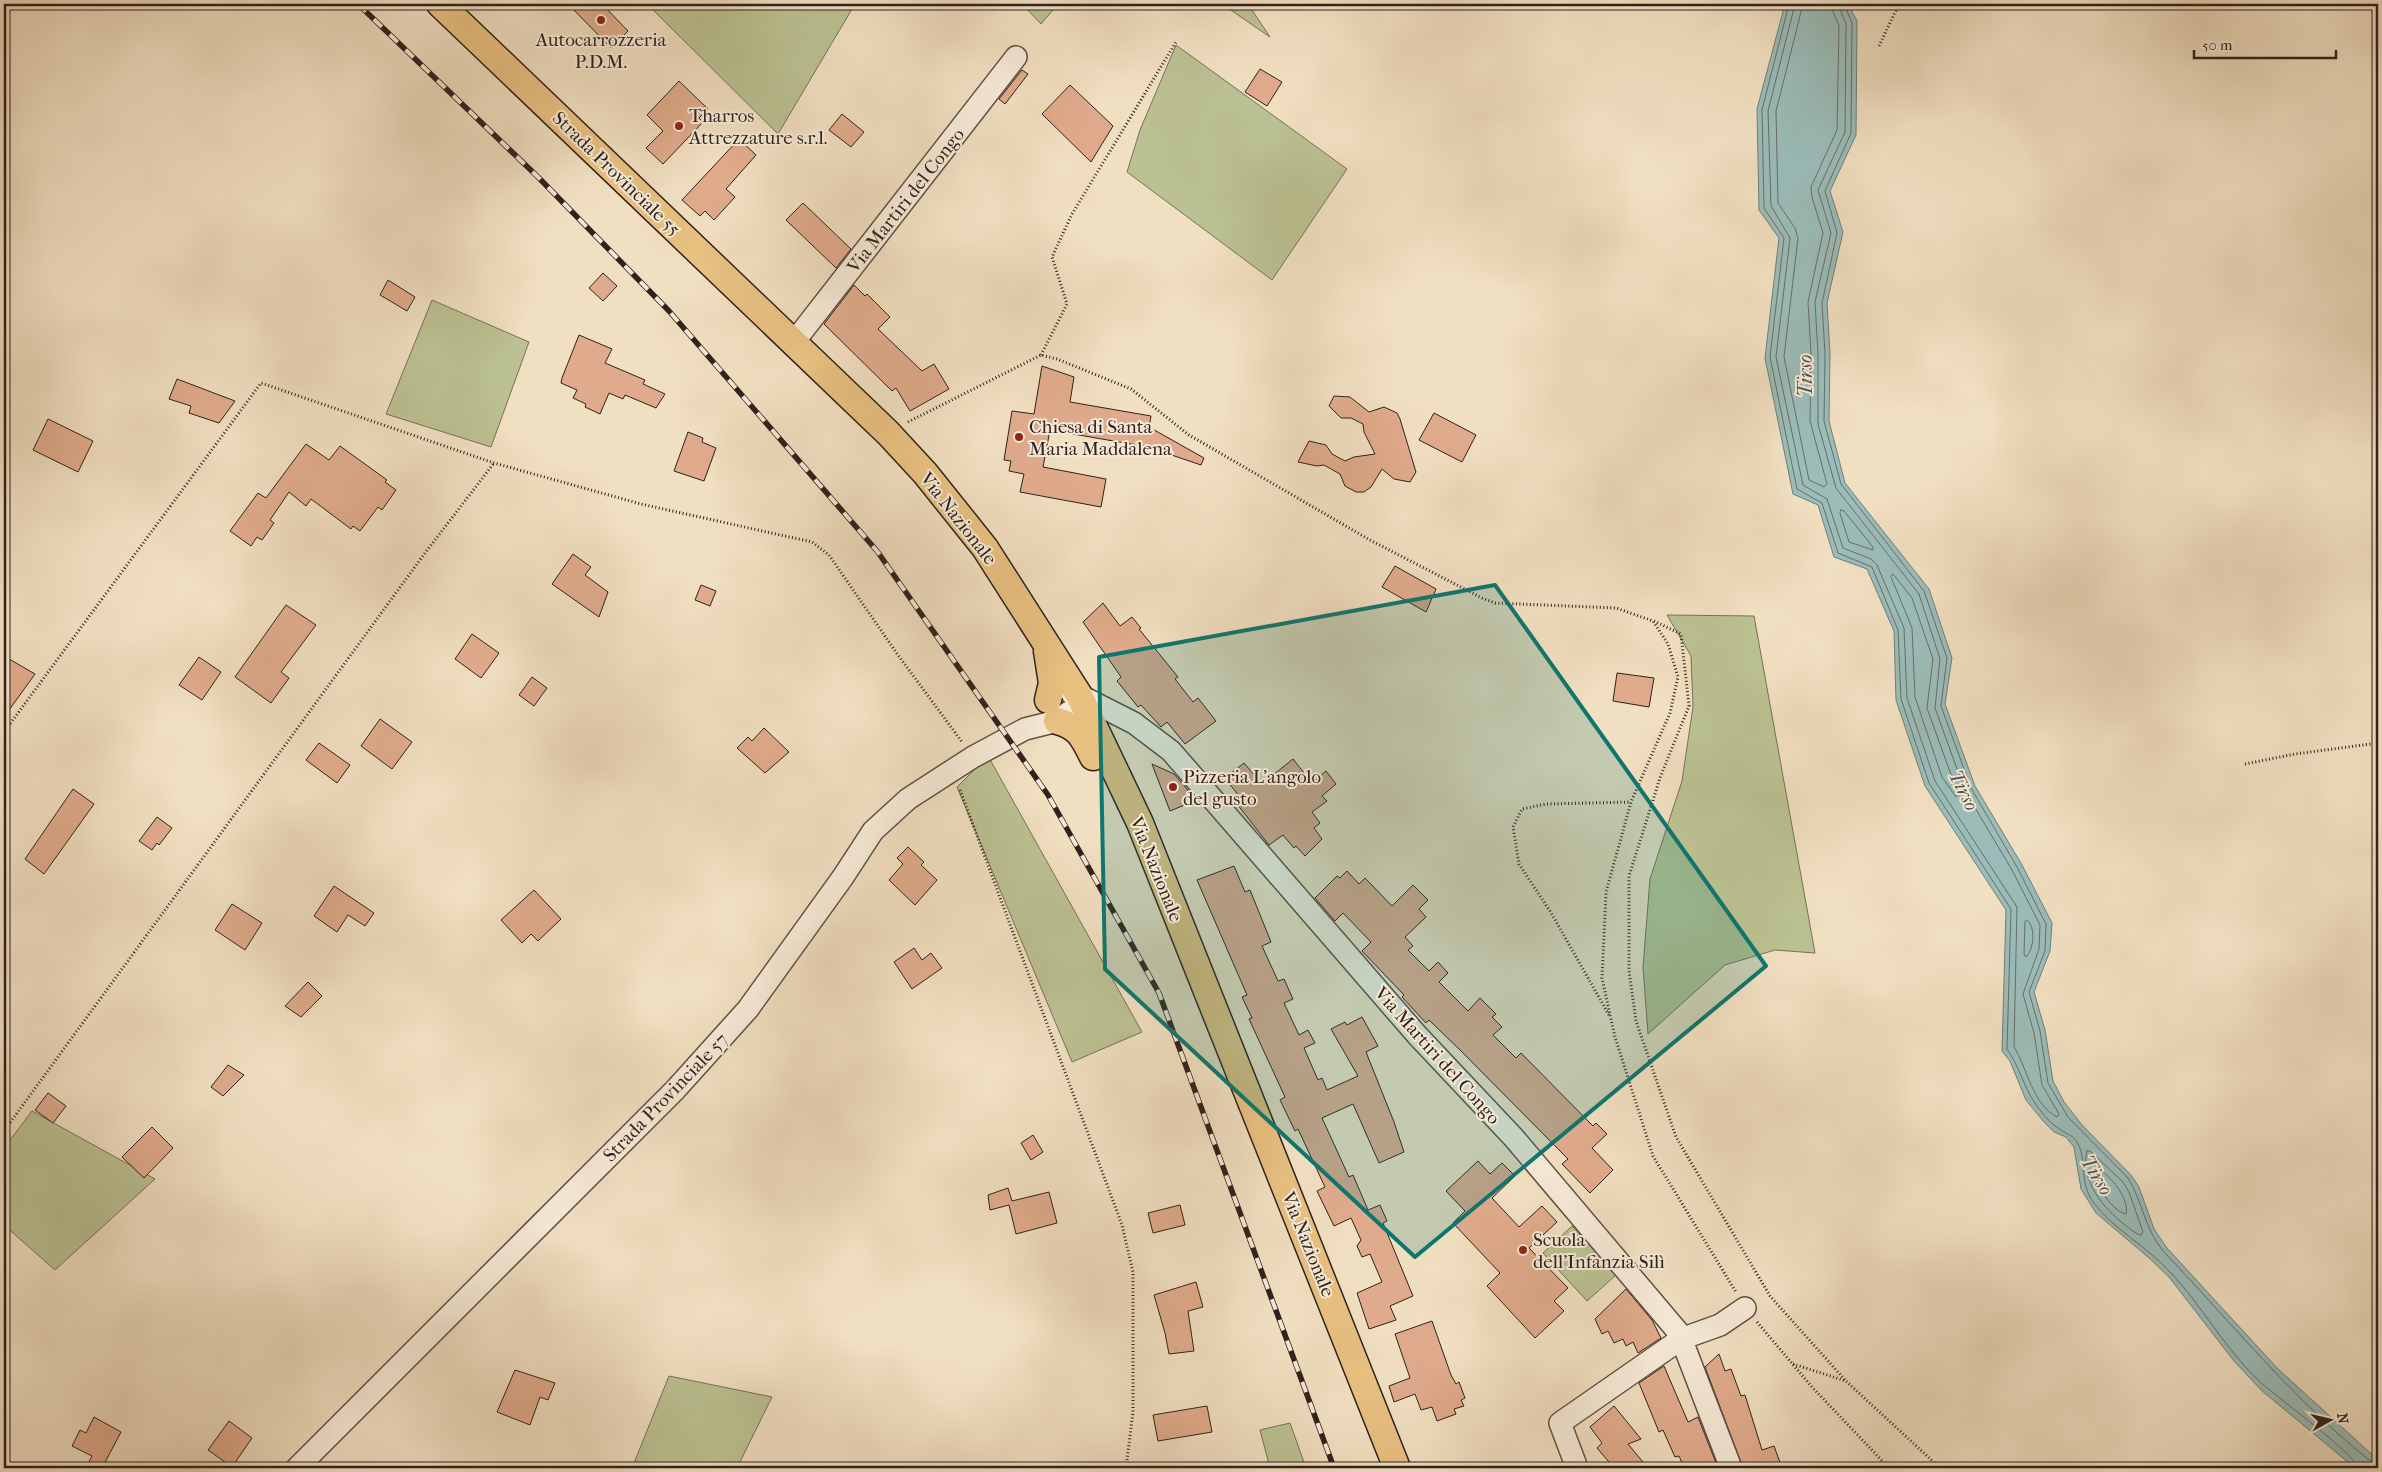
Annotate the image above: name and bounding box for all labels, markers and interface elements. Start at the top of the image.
marker: Autocarrozzeria P.D.M. [595,14,607,26]
scale bar [2194,28,2337,60]
place label: Autocarrozzeria P.D.M. [535,29,667,73]
text: 50 m [2202,36,2233,54]
place label: Tharros Attrezzature s.r.l. [688,105,827,149]
street label: Strada Provinciale 55 [548,107,685,240]
marker: Tharros Attrezzature s.r.l. [673,120,685,132]
street label: Via Martiri del Congo [842,124,969,278]
water label: Tirso [1794,355,1817,397]
place label: Chiesa di Santa Maria Maddalena [1029,416,1172,460]
marker: Chiesa di Santa Maria Maddalena [1013,431,1025,443]
street label: Via Nazionale [915,467,1001,569]
place label: Pizzeria L'angolo del gusto [1183,766,1321,810]
water label: Tirso [1944,766,1984,814]
marker: Pizzeria L'angolo del gusto [1167,781,1179,793]
street label: Via Nazionale [1125,813,1187,925]
street label: Via Martiri del Congo [1369,982,1505,1129]
street label: Strada Provinciale 57 [599,1029,733,1167]
water label: Tirso [2076,1151,2118,1199]
street label: Via Nazionale [1277,1188,1339,1300]
place label: Scuola dell'Infanzia Silì [1533,1229,1665,1273]
marker: Scuola dell'Infanzia Silì [1517,1244,1529,1256]
north arrow [2304,1394,2354,1444]
text: N [2333,1412,2352,1425]

